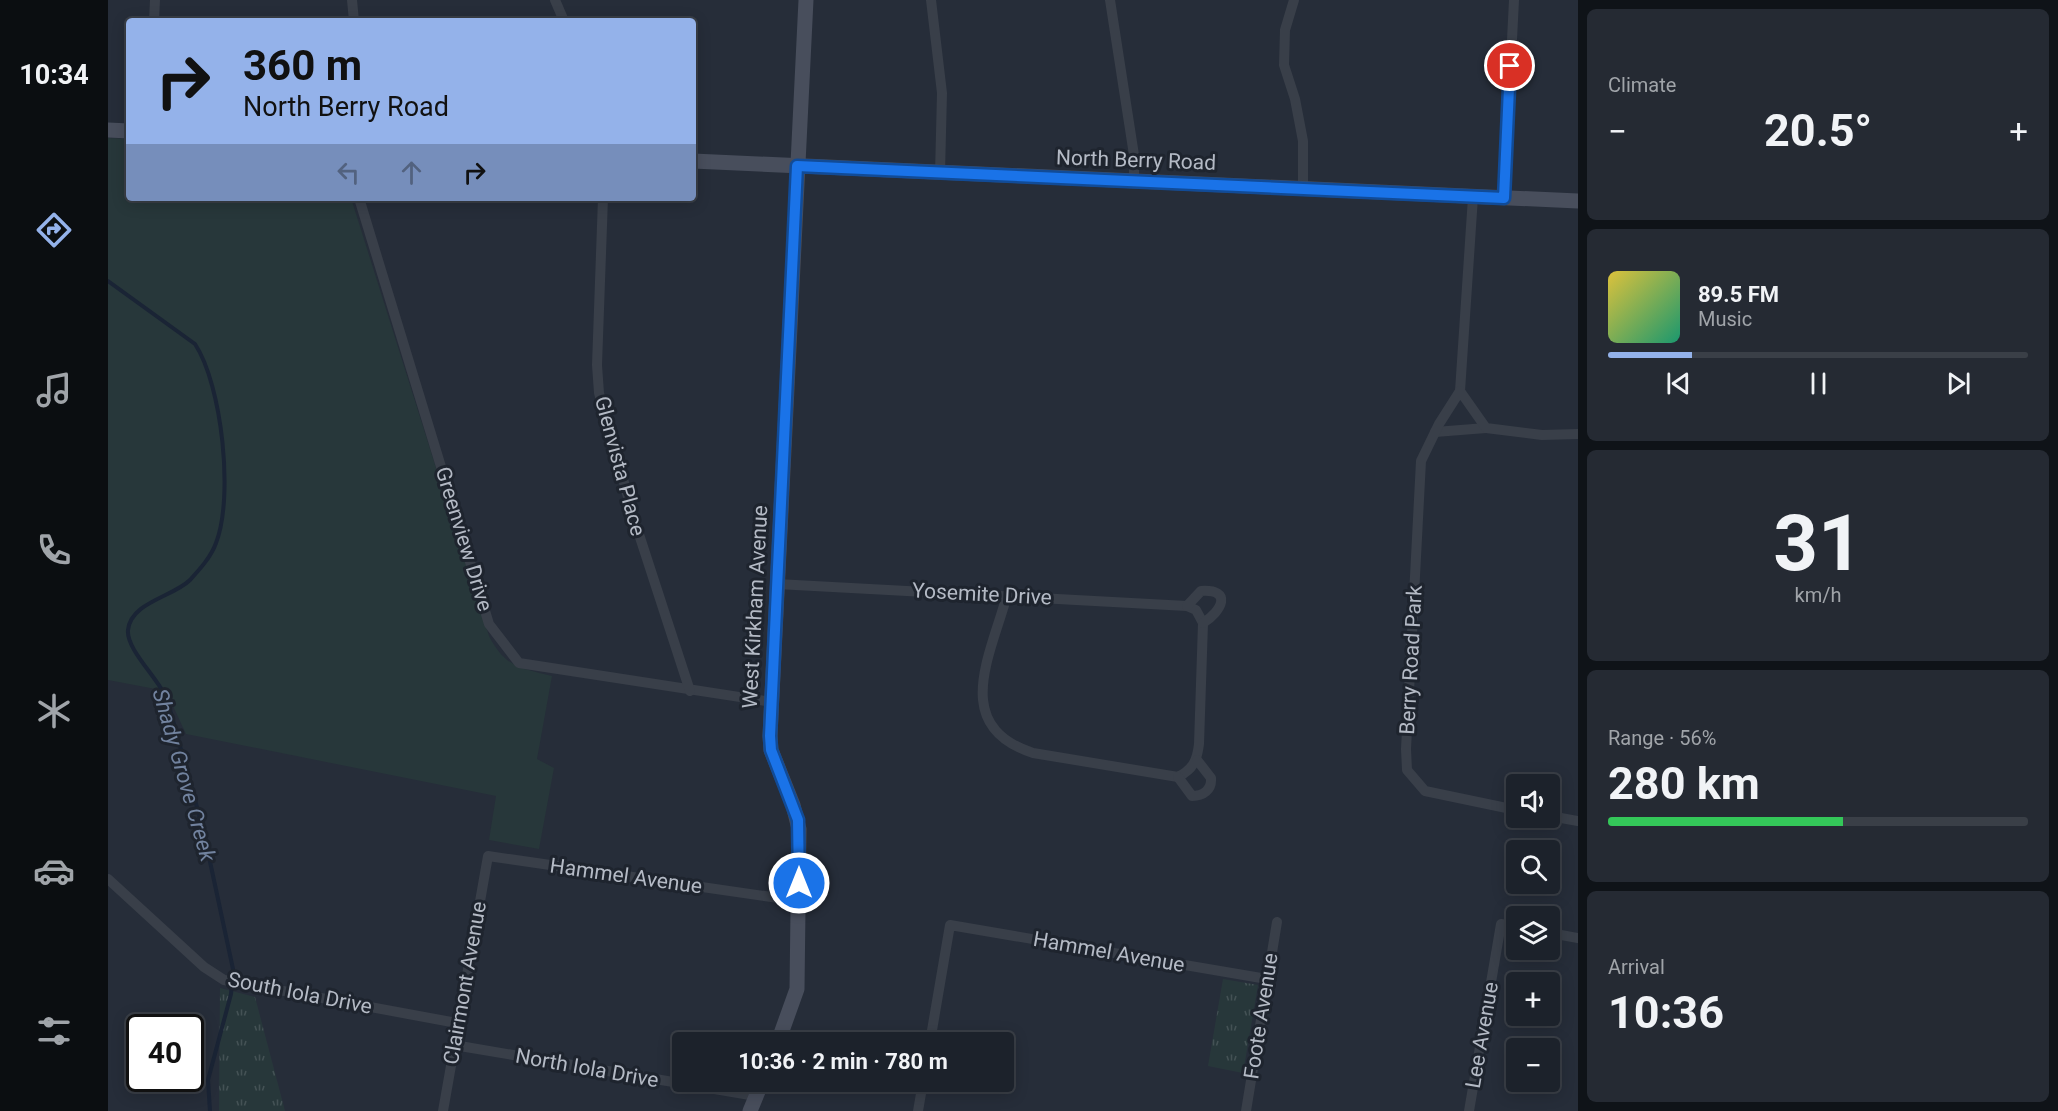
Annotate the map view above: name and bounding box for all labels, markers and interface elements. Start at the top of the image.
pin [1484,40,1535,91]
text: 360 m [243,41,362,90]
icon: right [144,42,222,120]
icon: arrive [1493,49,1526,82]
text: 10:34 [19,59,89,91]
text: Climate [1608,73,1676,97]
text: North Berry Road [243,91,449,123]
text: 20.5° [1764,104,1872,157]
text: − [1608,112,1627,151]
text: + [2009,112,2028,151]
street label: North Berry Road [1056,145,1216,175]
icon: left [332,156,365,189]
icon: ahead [395,156,428,189]
icon: right [458,156,491,189]
icon: directions [33,209,75,251]
text: 89.5 FM [1698,282,1779,307]
text: Music [1698,307,1752,331]
icon: previous [1662,367,1695,400]
icon: pause [1802,367,1835,400]
icon: next [1942,367,1975,400]
icon: music [33,369,75,411]
street label: Glenvista Place [590,394,650,538]
street label: Greenview Drive [431,464,497,614]
text: 31 [1773,498,1863,589]
street label: West Kirkham Avenue [738,505,772,709]
icon: phone [33,529,75,571]
street label: Yosemite Drive [912,578,1052,610]
text: km/h [1795,583,1841,607]
street label: Berry Road Park [1395,584,1427,735]
water label: Shady Grove Creek [147,686,221,865]
icon: climate [33,690,75,732]
text: Range · 56% [1608,726,1716,750]
text: 280 km [1608,757,1760,810]
map controls [1506,774,1560,1092]
button: sound [1506,774,1560,828]
button: search [1506,840,1560,894]
icon: car [33,850,75,892]
position arrow [767,851,831,915]
street label: Hammel Avenue [548,853,704,899]
street label: Clairmont Avenue [439,900,491,1066]
button: layers [1506,906,1560,960]
street label: Hammel Avenue [1031,927,1187,977]
street label: Foote Avenue [1239,951,1283,1081]
text: Arrival [1608,955,1665,979]
street label: South Iola Drive [226,967,374,1019]
button: + [1506,972,1560,1026]
street label: Lee Avenue [1461,980,1503,1090]
text: 10:36 [1608,986,1724,1039]
icon: filters [33,1010,75,1052]
speed limit sign: 40 [126,1014,204,1092]
button: − [1506,1038,1560,1092]
street label: North Iola Drive [514,1044,660,1092]
text: 10:36 · 2 min · 780 m [738,1049,948,1074]

